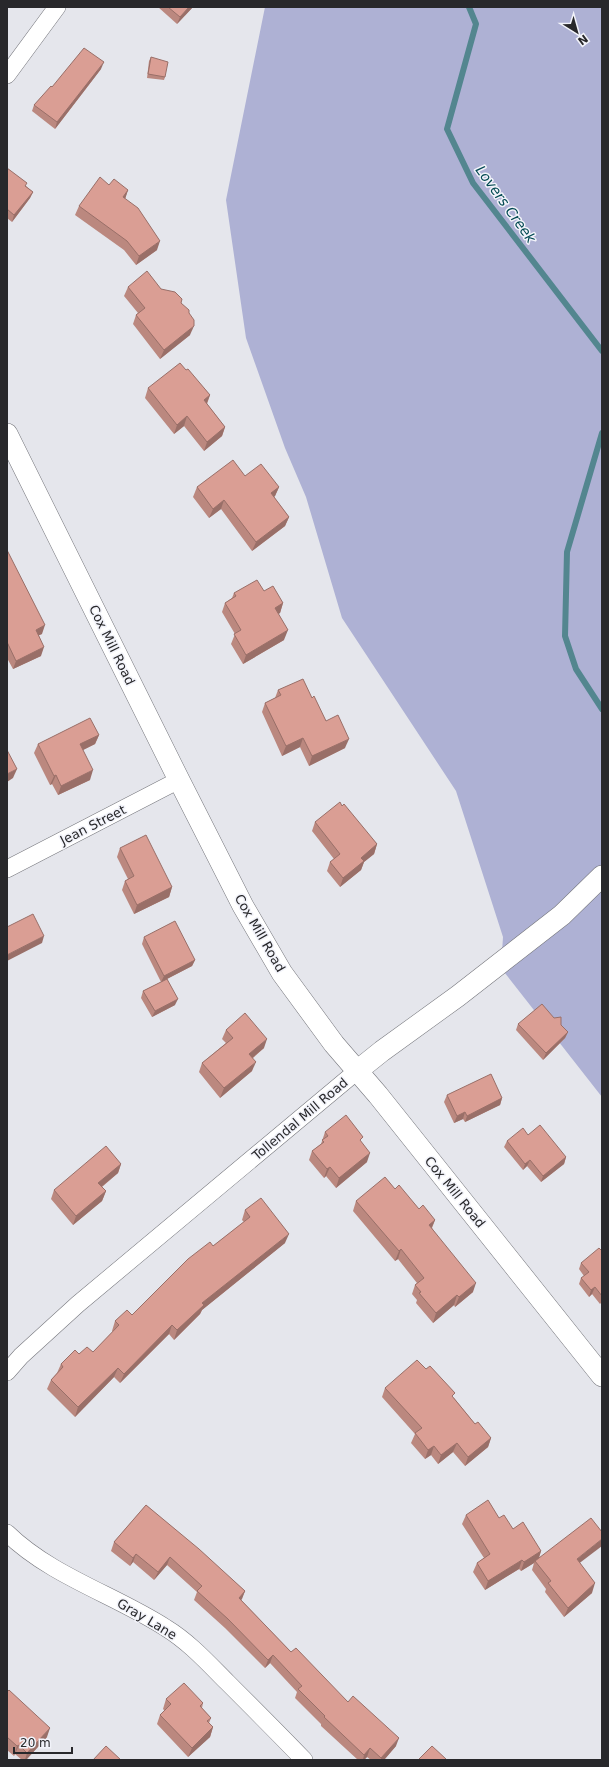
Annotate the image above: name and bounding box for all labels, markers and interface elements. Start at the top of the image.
north arrow [557,12,597,52]
text: N [575,32,590,48]
water label: Lovers Creek [473,162,540,246]
street label: Cox Mill Road [86,602,138,688]
street label: Jean Street [57,802,128,848]
street label: Cox Mill Road [232,891,288,975]
street label: Tollendal Mill Road [248,1075,351,1164]
street label: Cox Mill Road [422,1153,488,1231]
street label: Gray Lane [115,1595,179,1643]
scale bar [14,1729,72,1755]
text: 20 m [20,1736,51,1750]

